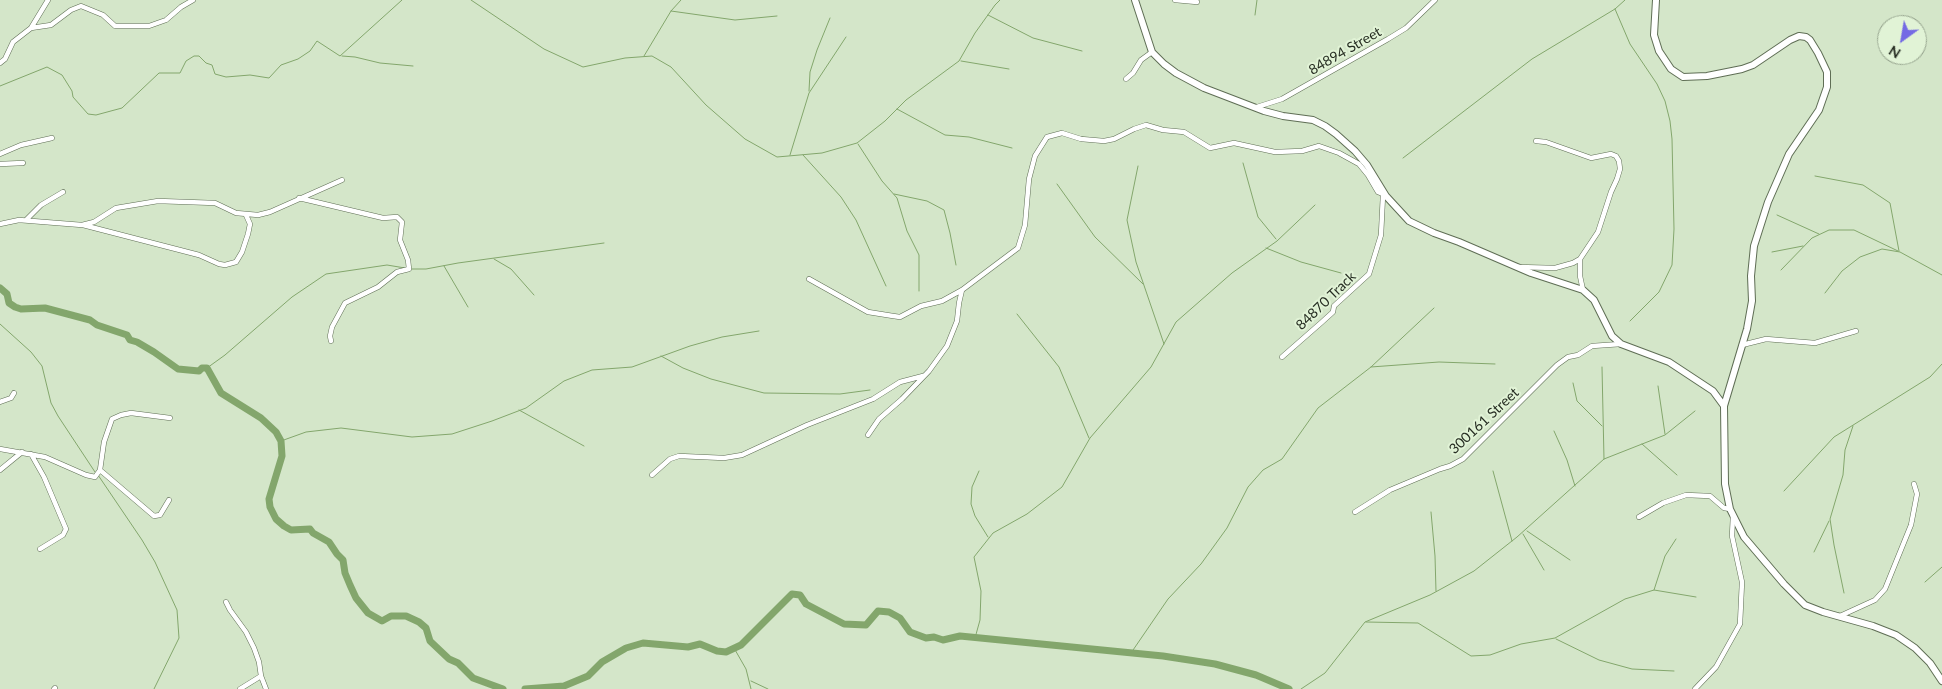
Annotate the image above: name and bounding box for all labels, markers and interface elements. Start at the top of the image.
north arrow [1877,15,1927,65]
street label: 84894 Street [1306,23,1384,79]
text: N [1885,42,1903,62]
street label: 84870 Track [1293,268,1359,334]
street label: 300161 Street [1446,384,1522,458]

